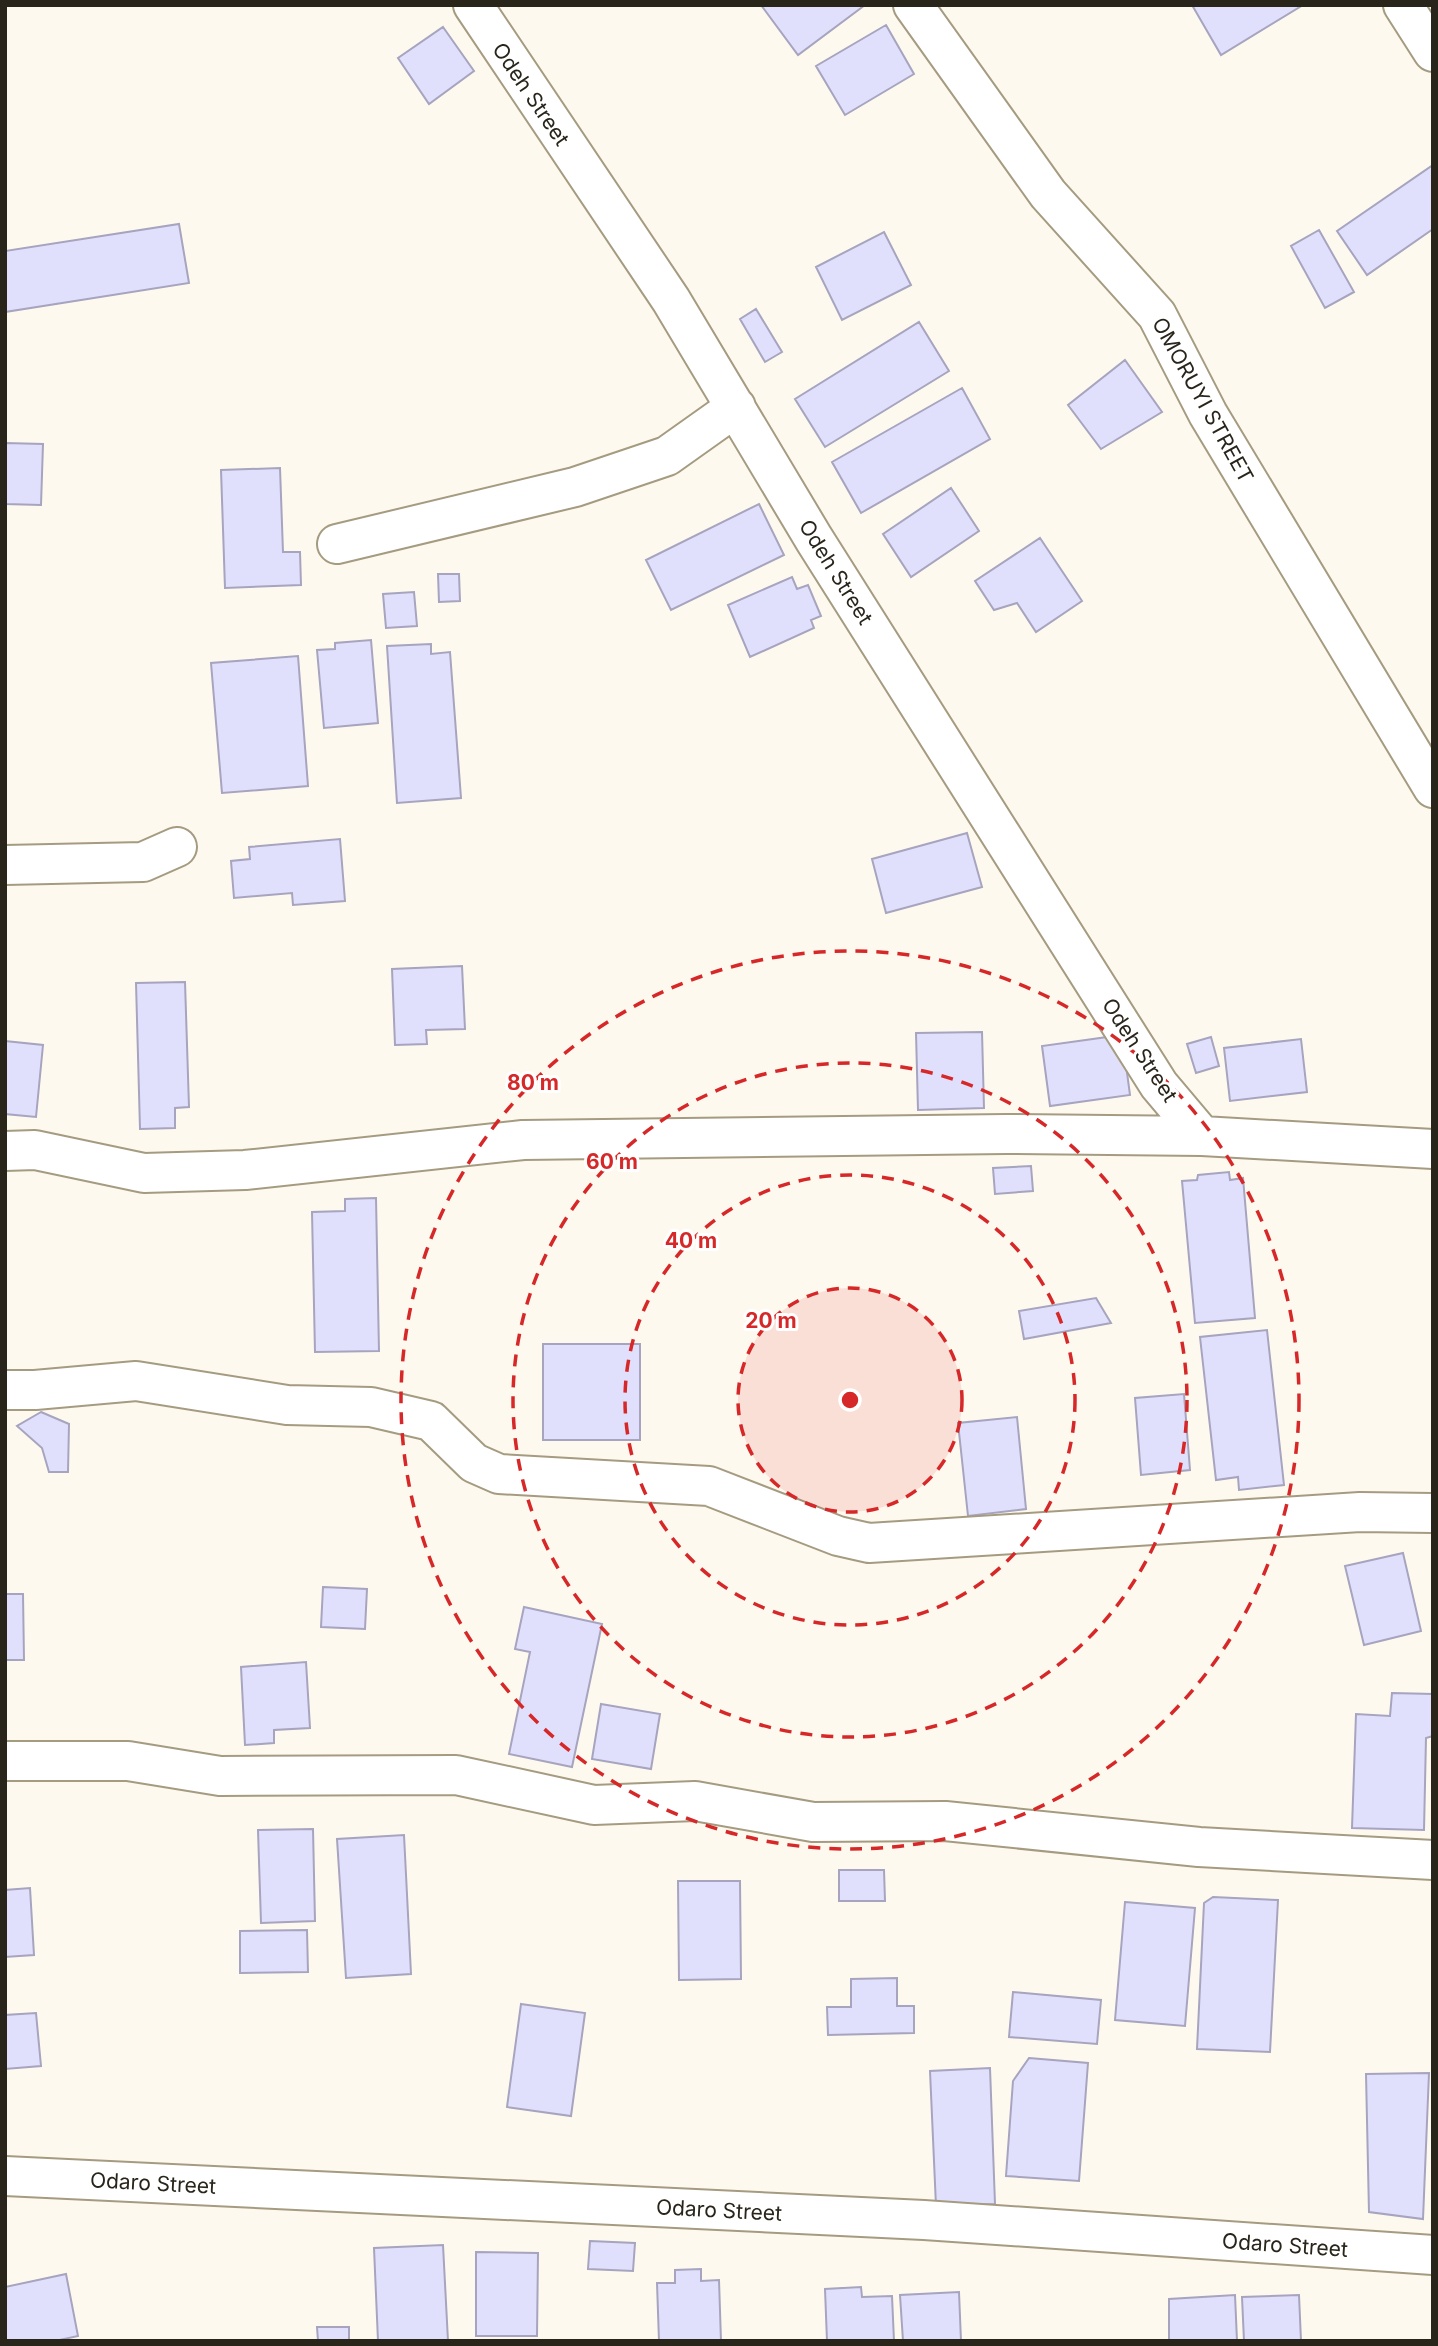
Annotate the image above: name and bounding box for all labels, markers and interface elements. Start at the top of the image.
street label: Odeh Street [487,38,575,150]
street label: OMORUYI STREET [1147,313,1259,487]
street label: Odeh Street [794,515,878,629]
street label: Odeh Street [1097,993,1183,1107]
text: 80 m [507,1070,559,1095]
text: 60 m [586,1149,638,1174]
text: 40 m [665,1228,717,1253]
text: 20 m [745,1308,797,1333]
centre of rings [838,1388,862,1412]
street label: Odaro Street [89,2167,217,2199]
street label: Odaro Street [655,2194,783,2226]
street label: Odaro Street [1221,2228,1349,2262]

